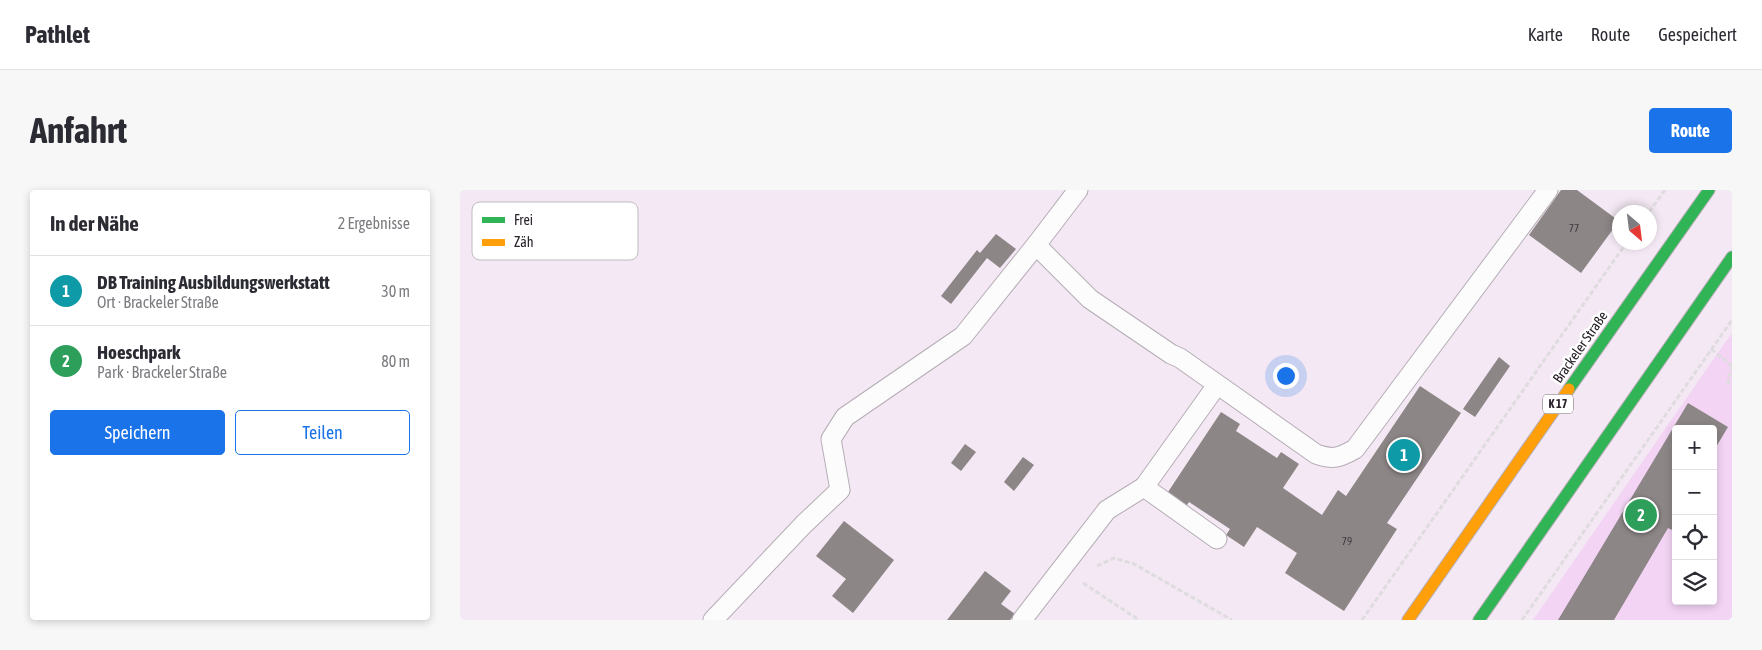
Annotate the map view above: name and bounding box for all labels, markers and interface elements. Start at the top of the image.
text: Pathlet [25,21,90,48]
text: Karte [1528,24,1563,45]
text: Route [1591,24,1630,45]
text: Gespeichert [1658,24,1737,45]
button: Route [1649,108,1732,153]
text: Anfahrt [30,110,127,150]
legend [472,202,638,260]
north arrow [1612,205,1657,250]
text: In der Nähe [50,211,139,235]
text: Frei [514,212,533,228]
text: 2 Ergebnisse [338,214,410,232]
house number: 77 [1569,222,1579,234]
text: Zäh [514,234,534,250]
text: DB Training Ausbildungswerkstatt [97,271,330,293]
text: 1 [62,282,70,300]
text: 30 m [381,282,410,300]
text: Ort · Brackeler Straße [97,293,219,311]
street label: Brackeler Straße [1549,308,1611,386]
text: Hoeschpark [97,341,180,363]
text: 2 [62,352,70,370]
text: 80 m [381,352,410,370]
text: Park · Brackeler Straße [97,363,227,381]
your location [1273,363,1299,389]
road number: K 17 [1543,394,1573,413]
button: Speichern [50,410,225,455]
button: Teilen [235,410,410,455]
map controls [1672,425,1717,605]
button: + [1672,425,1717,470]
pin: 1 [1388,436,1420,474]
button: − [1672,470,1717,515]
pin: 2 [1625,496,1657,534]
button: locate [1672,515,1717,560]
house number: 79 [1342,535,1352,547]
button: layers [1672,560,1717,605]

